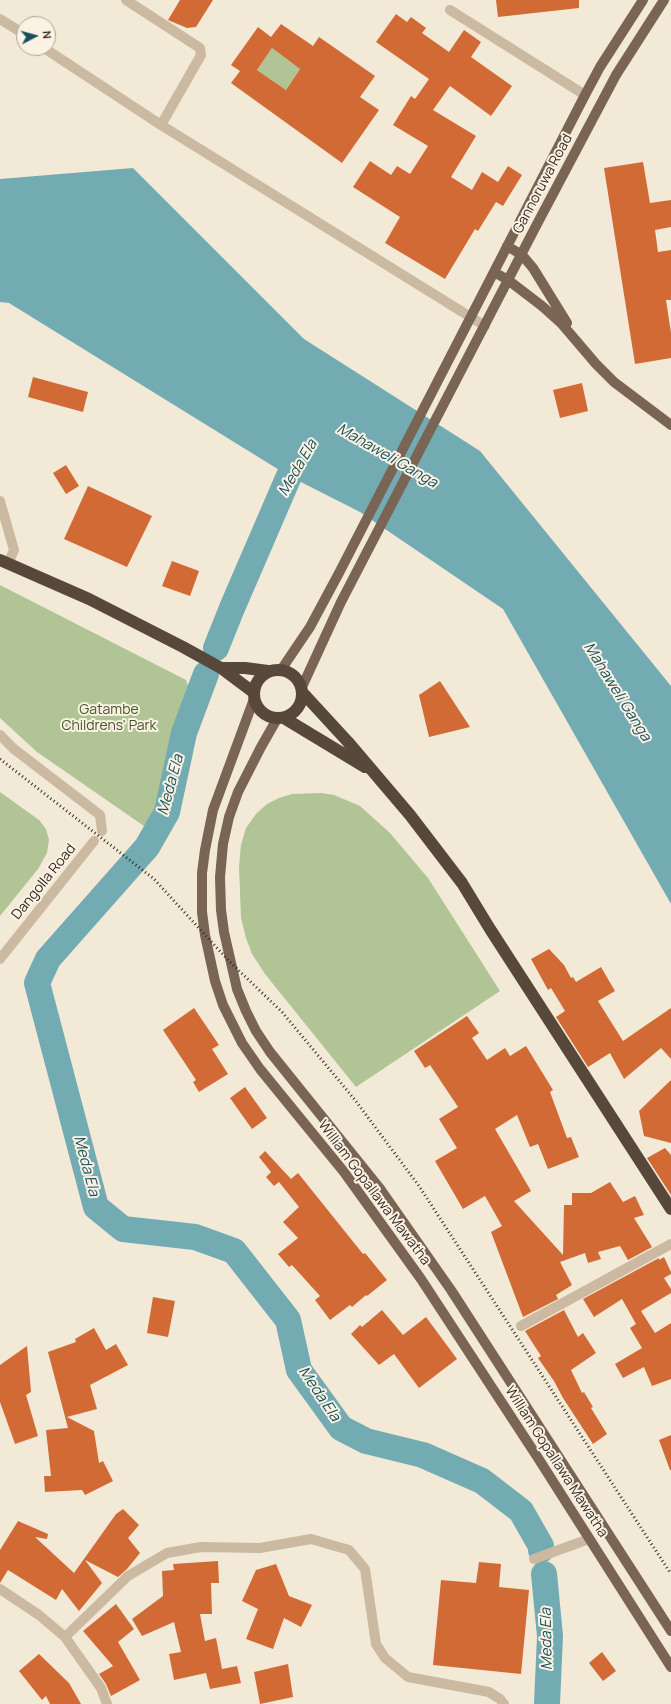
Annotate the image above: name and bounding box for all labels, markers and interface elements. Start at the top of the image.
north arrow [16,16,56,56]
text: N [40,30,55,40]
street label: Gannoruwa Road [510,132,576,236]
water label: Mahaweli Ganga [334,420,440,492]
water label: Meda Ela [275,437,321,499]
water label: Mahaweli Ganga [579,639,655,745]
park label: Gatambe Childrens' Park [61,702,157,734]
water label: Meda Ela [154,753,188,817]
street label: Dangolla Road [8,841,80,923]
street label: William Gopallawa Mawatha [314,1117,434,1269]
water label: Meda Ela [69,1134,103,1198]
water label: Meda Ela [294,1363,344,1425]
street label: William Gopallawa Mawatha [501,1383,611,1541]
water label: Meda Ela [537,1608,557,1670]

